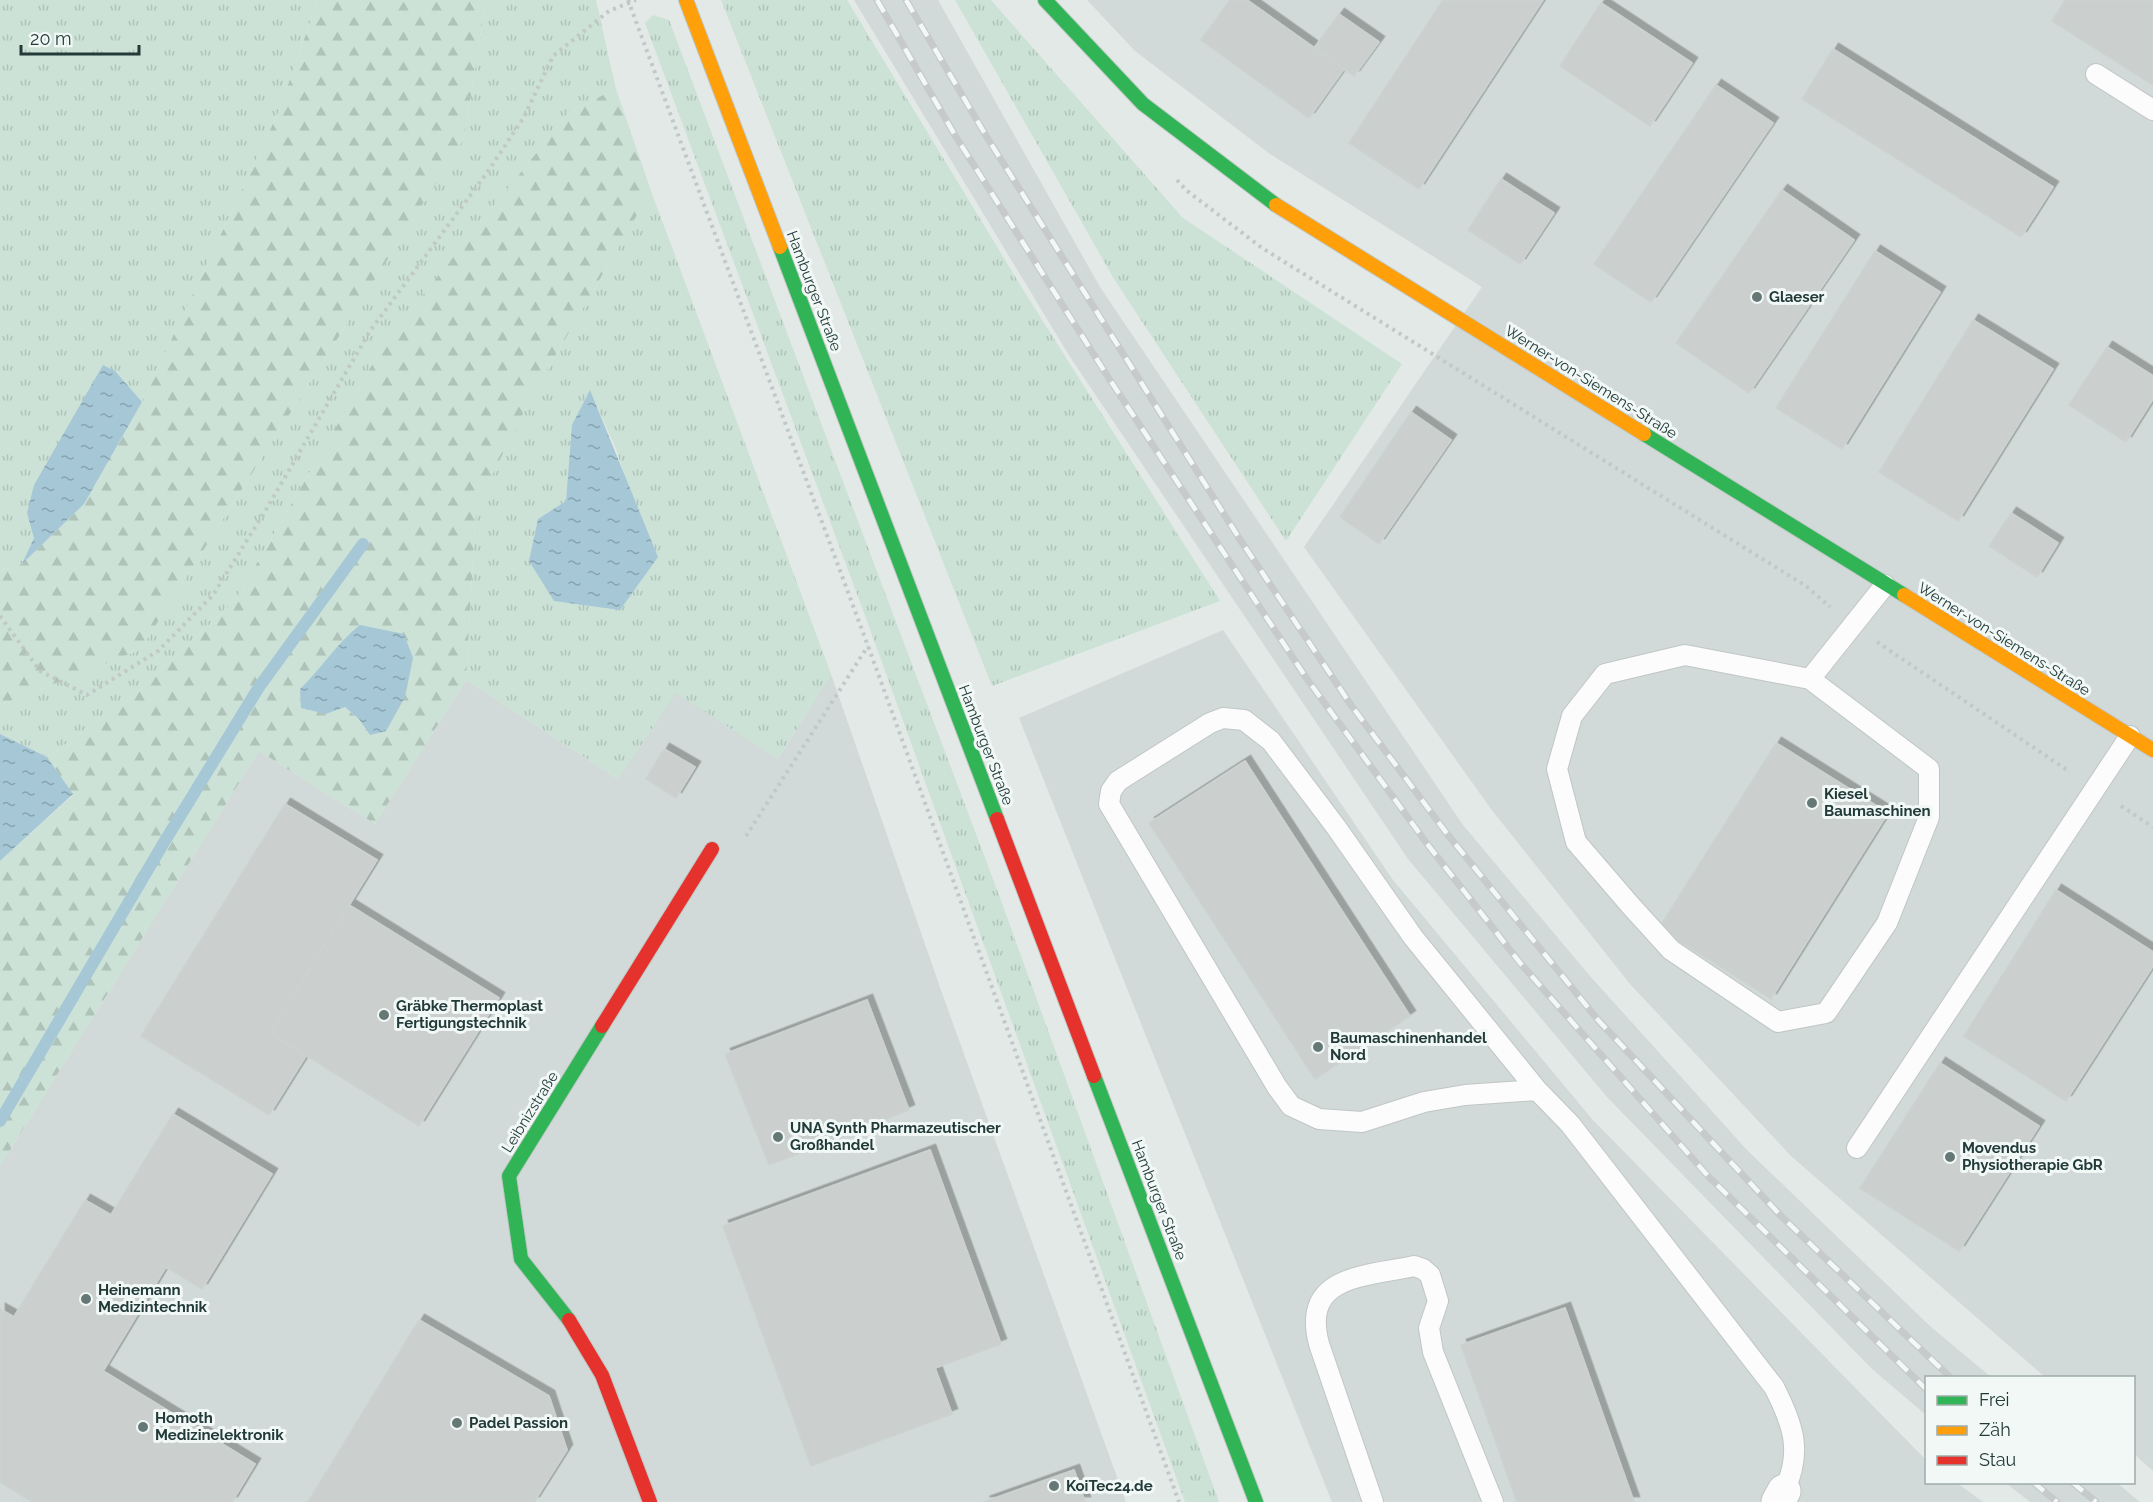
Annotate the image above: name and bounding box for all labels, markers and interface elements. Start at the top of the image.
scale bar [21,18,140,56]
text: 20 m [30,28,72,49]
street label: Hamburger Straße [783,228,845,354]
place label: Glaeser [1769,288,1825,306]
marker: Glaeser [1750,290,1764,304]
street label: Werner-von-Siemens-Straße [1502,322,1681,443]
street label: Werner-von-Siemens-Straße [1915,579,2094,700]
street label: Hamburger Straße [955,682,1017,808]
place label: Kiesel Baumaschinen [1824,785,1931,820]
marker: Kiesel Baumaschinen [1805,796,1819,810]
place label: Gräbke Thermoplast Fertigungstechnik [396,997,543,1032]
marker: Gräbke Thermoplast Fertigungstechnik [377,1008,391,1022]
place label: Baumaschinenhandel Nord [1330,1029,1487,1064]
marker: Baumaschinenhandel Nord [1311,1040,1325,1054]
street label: Leibnizstraße [498,1068,562,1156]
place label: UNA Synth Pharmazeutischer Großhandel [790,1119,1001,1154]
marker: UNA Synth Pharmazeutischer Großhandel [771,1130,785,1144]
street label: Hamburger Straße [1128,1137,1190,1263]
place label: Movendus Physiotherapie GbR [1962,1139,2103,1174]
marker: Movendus Physiotherapie GbR [1943,1150,1957,1164]
place label: Heinemann Medizintechnik [98,1281,208,1316]
marker: Heinemann Medizintechnik [79,1292,93,1306]
legend [1925,1376,2135,1484]
text: Frei [1979,1389,2009,1410]
place label: Homoth Medizinelektronik [155,1409,284,1444]
place label: Padel Passion [469,1414,568,1432]
marker: Padel Passion [450,1416,464,1430]
text: Zäh [1979,1419,2011,1440]
marker: Homoth Medizinelektronik [136,1420,150,1434]
text: Stau [1979,1449,2016,1470]
place label: KoiTec24.de [1066,1477,1153,1495]
marker: KoiTec24.de [1047,1479,1061,1493]

